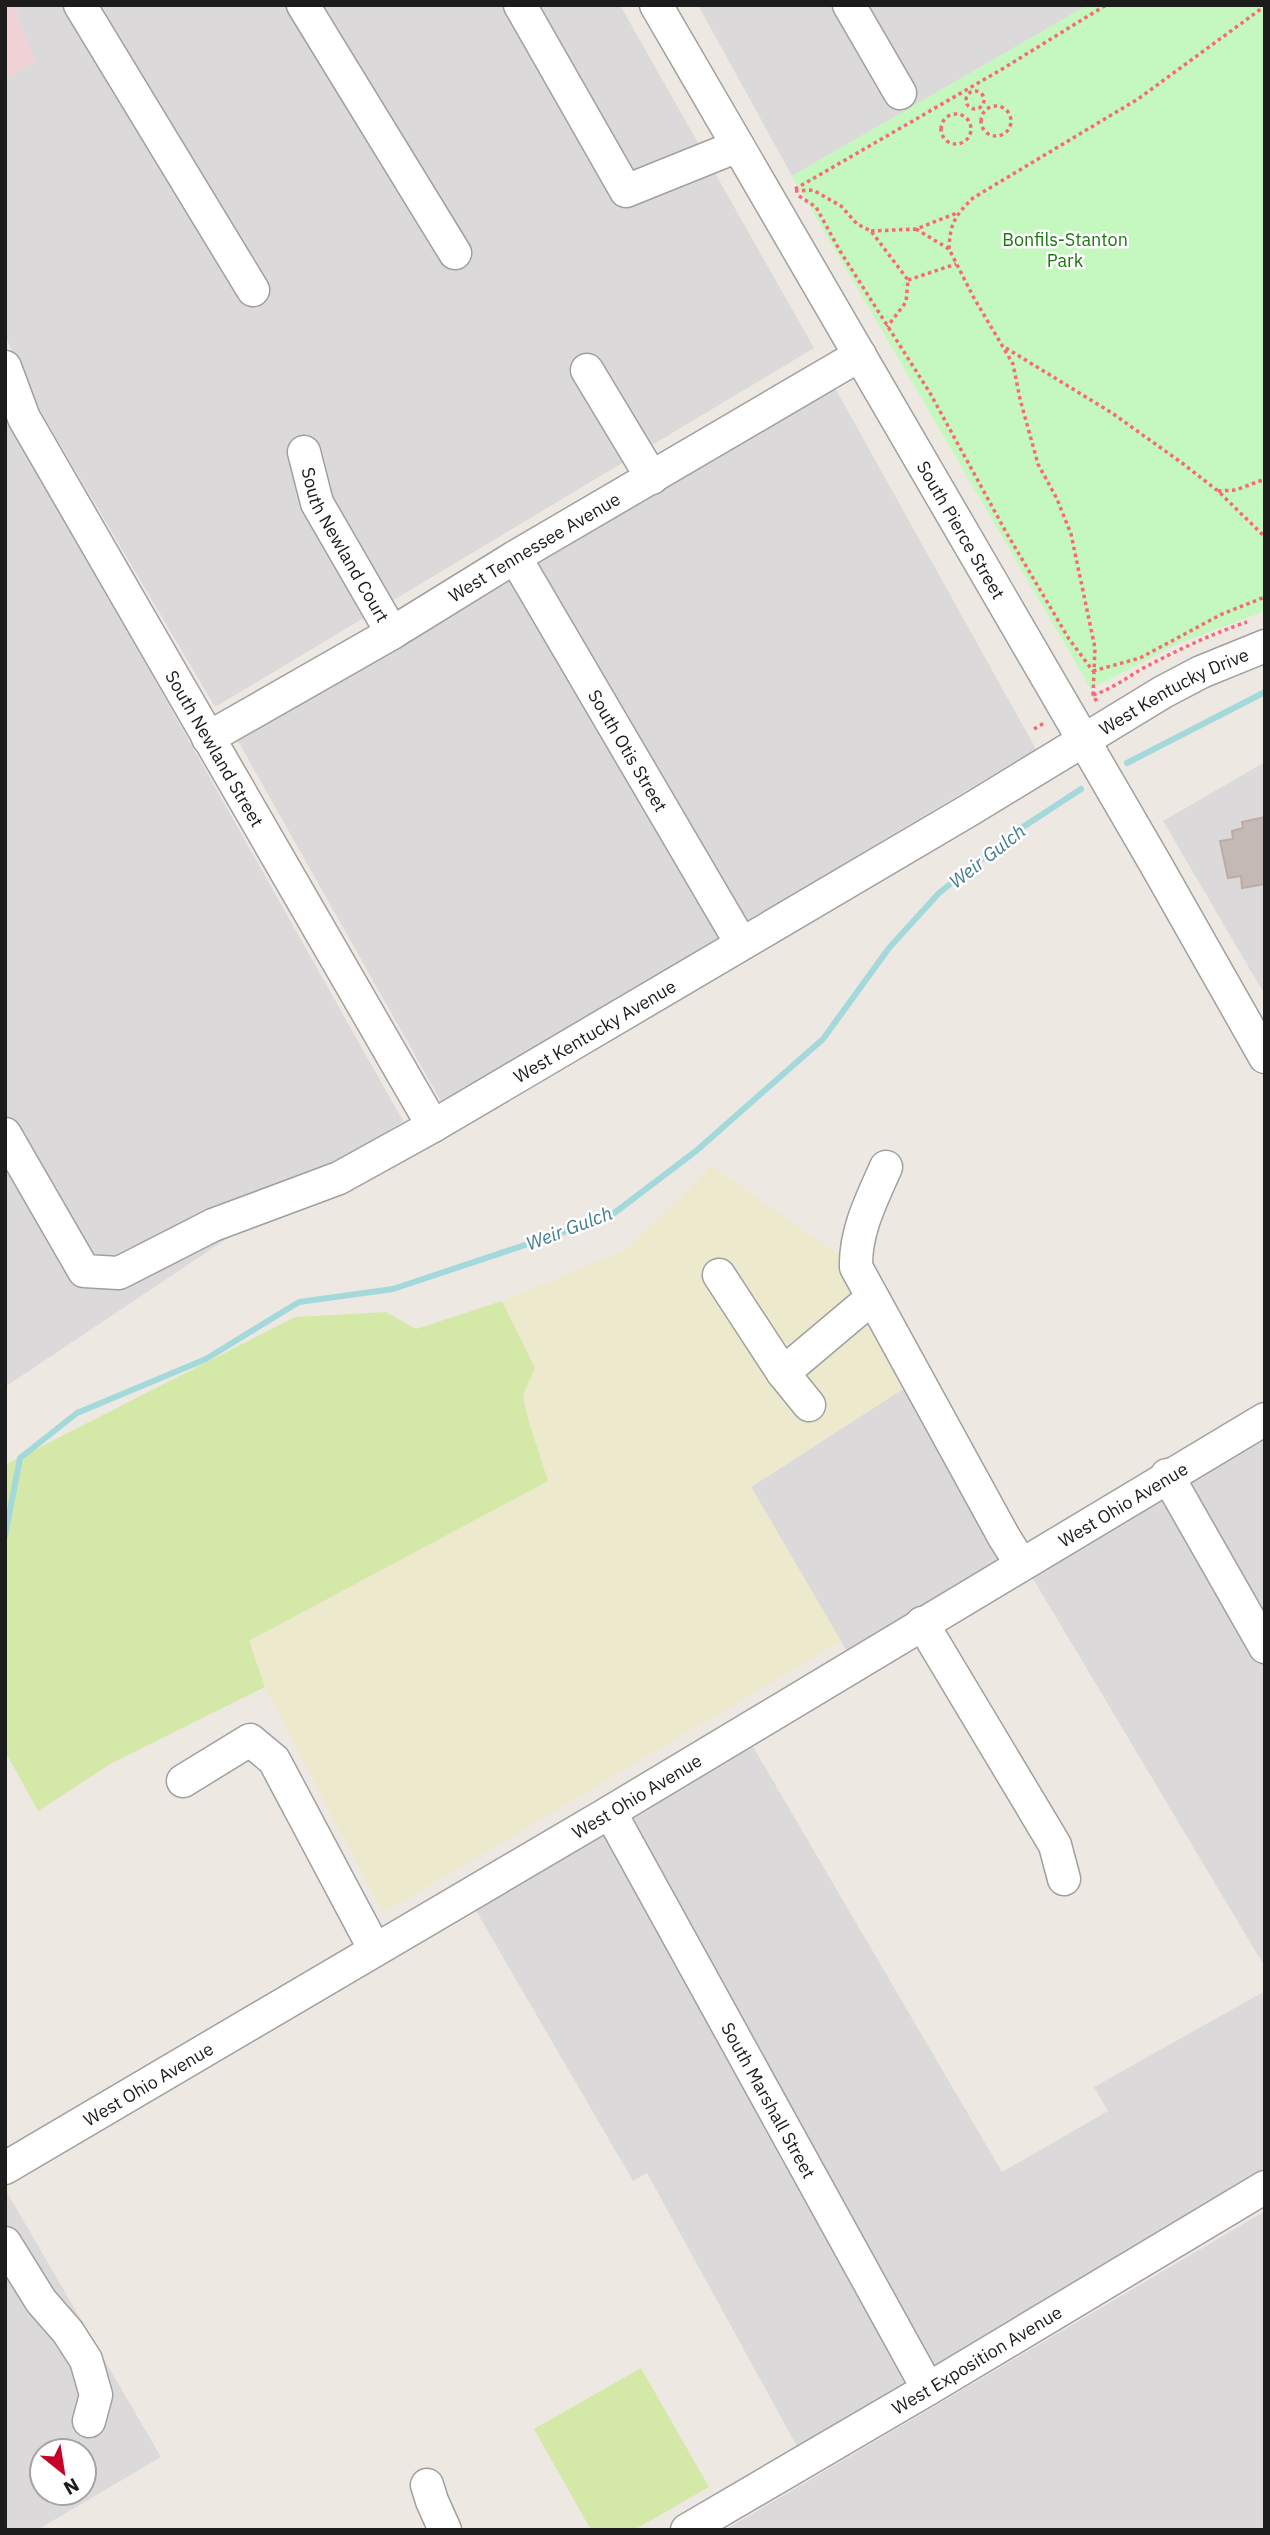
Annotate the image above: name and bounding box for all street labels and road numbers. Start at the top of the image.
street label: South Pierce Street [912,457,1010,603]
street label: South Newland Court [297,465,395,626]
street label: West Tennessee Avenue [444,487,624,607]
street label: West Kentucky Drive [1095,642,1252,740]
street label: South Newland Street [161,666,269,831]
street label: South Otis Street [583,685,673,816]
street label: West Kentucky Avenue [509,974,680,1088]
street label: West Ohio Avenue [1054,1457,1192,1552]
street label: West Ohio Avenue [568,1748,706,1843]
street label: South Marshall Street [717,2018,821,2182]
street label: West Ohio Avenue [79,2037,217,2131]
street label: West Exposition Avenue [888,2300,1066,2419]

